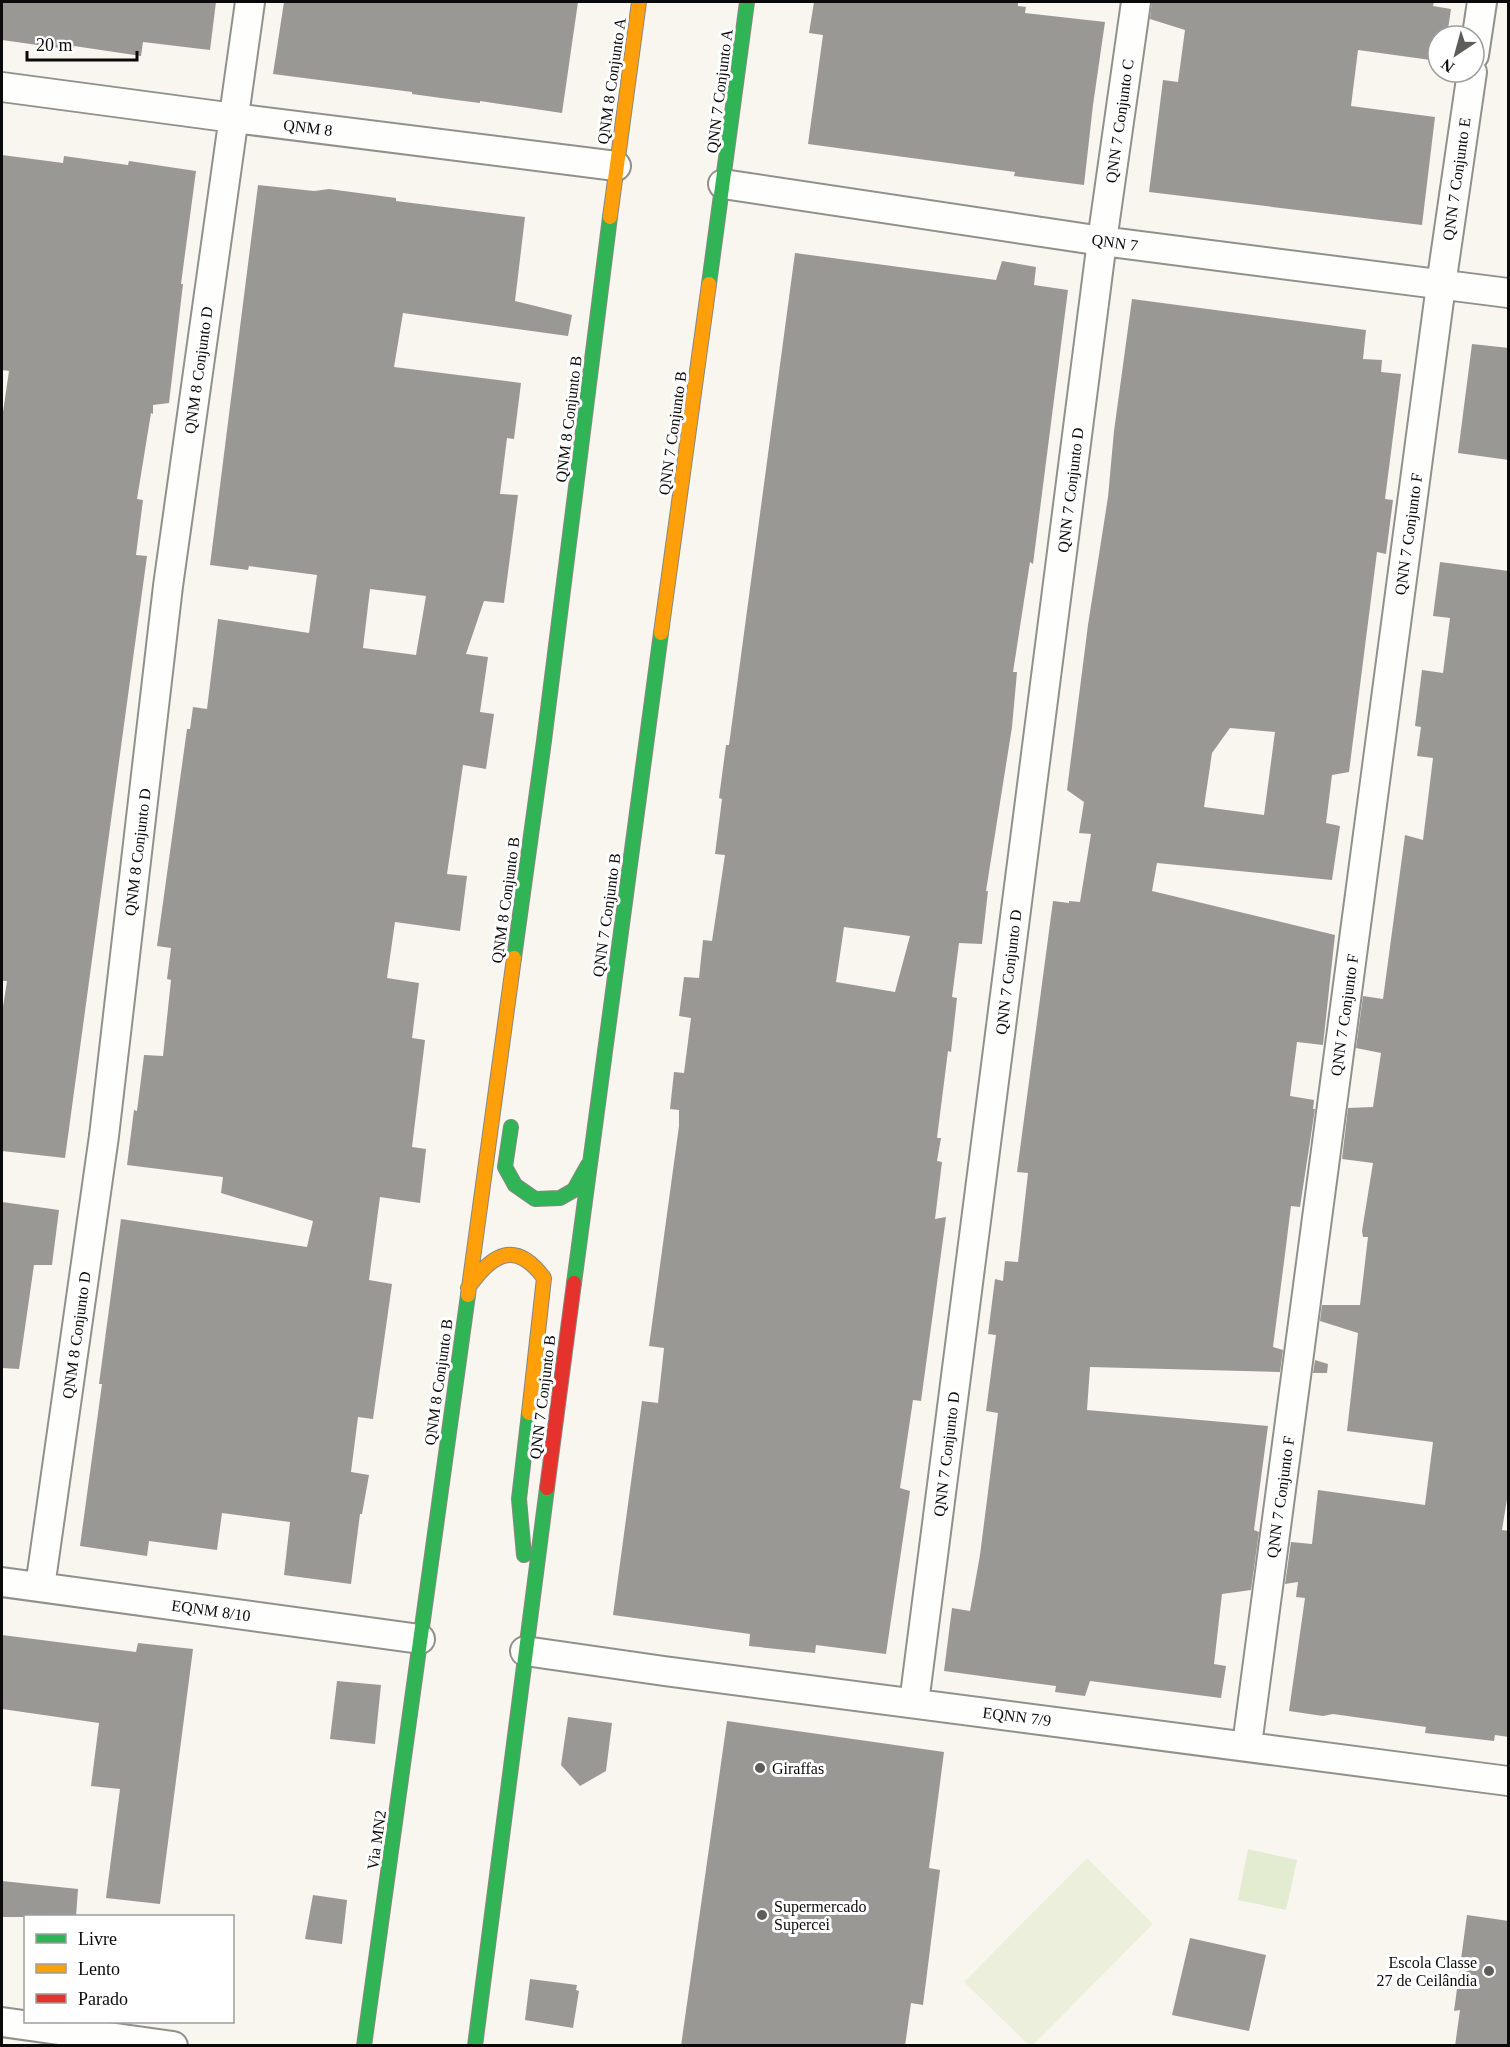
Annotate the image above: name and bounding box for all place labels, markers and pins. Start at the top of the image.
place label: Giraffas [772,1760,824,1777]
marker: Giraffas [753,1761,767,1775]
place label: Supermercado Supercei [774,1898,866,1934]
marker: Supermercado Supercei [755,1908,769,1922]
place label: Escola Classe 27 de Ceilândia [1377,1954,1477,1989]
marker: Escola Classe 27 de Ceilândia [1482,1964,1496,1978]

